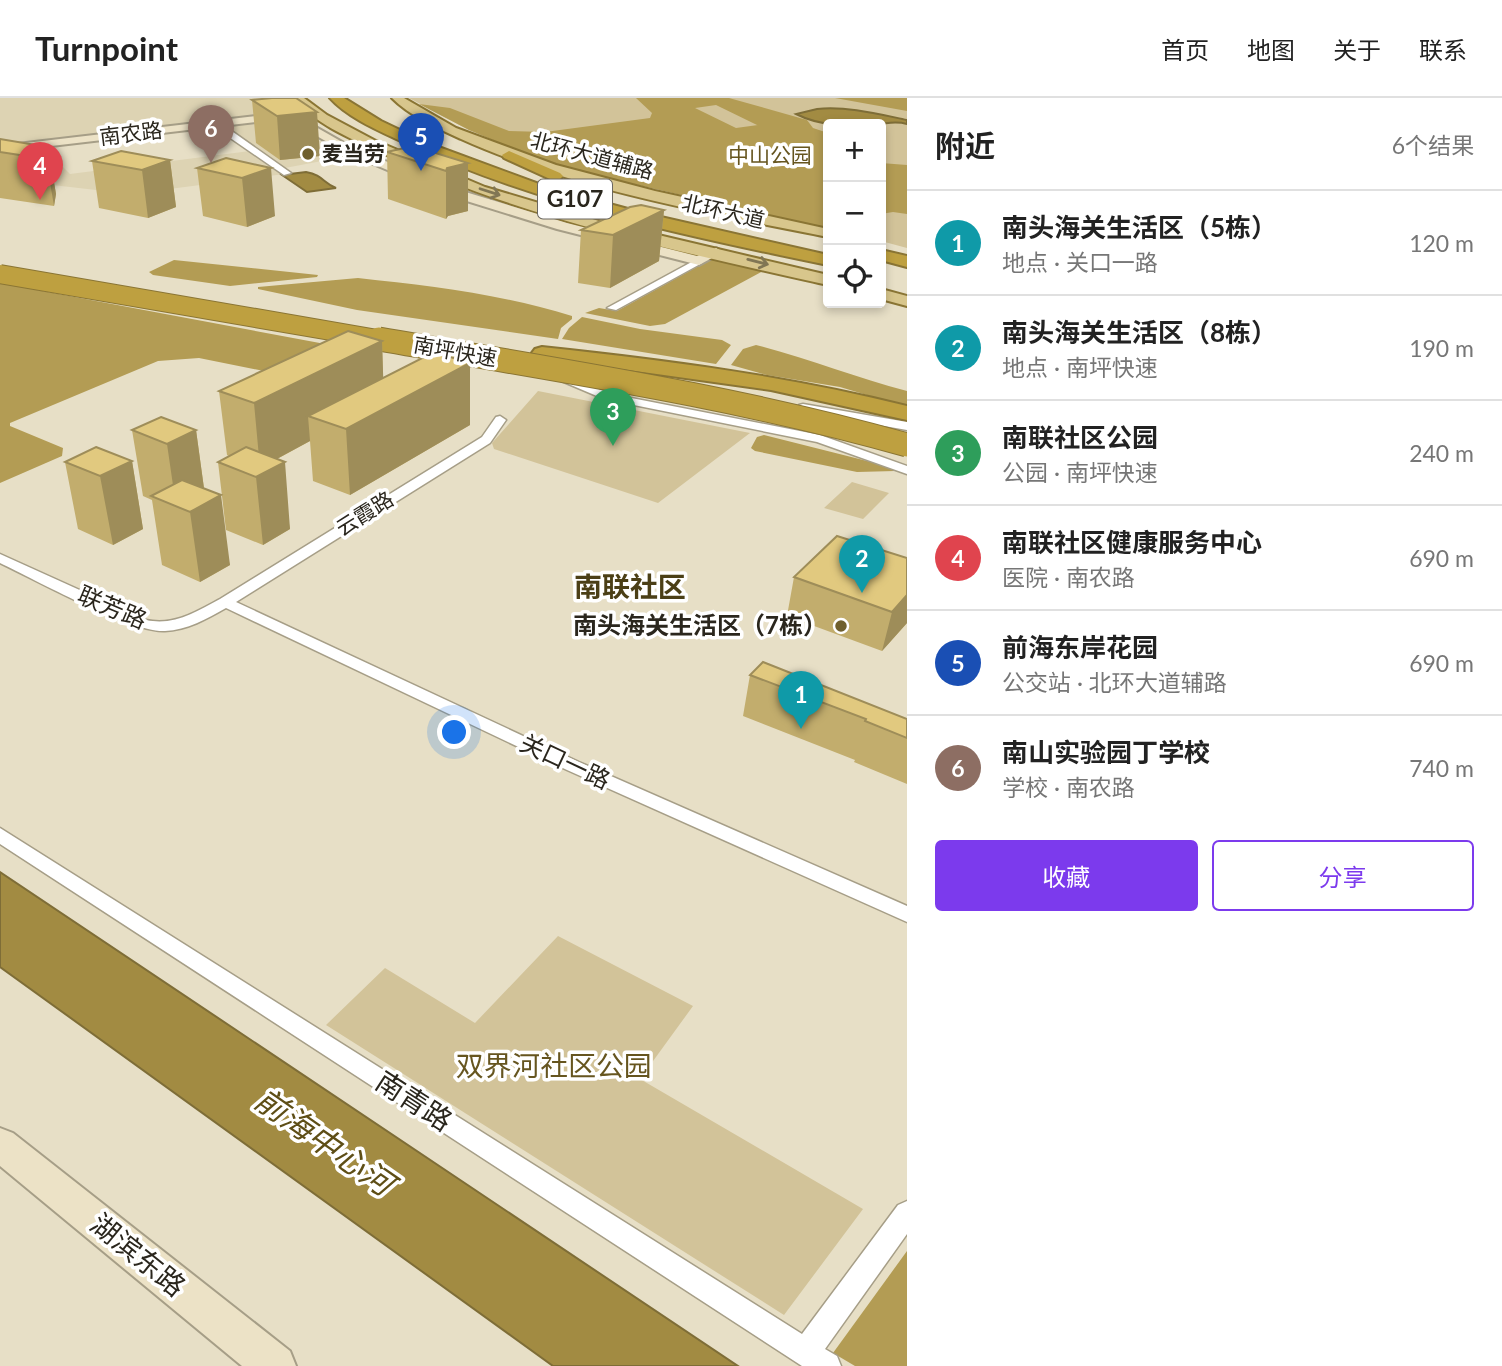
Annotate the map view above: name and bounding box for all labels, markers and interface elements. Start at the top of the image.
text: Turnpoint [35,28,178,68]
text: 首页 [1161,35,1209,64]
text: 地图 [1247,35,1295,64]
text: 关于 [1333,35,1381,64]
text: 联系 [1419,35,1467,64]
pin: 6 [188,105,234,163]
pin: 5 [398,113,444,171]
street label: 南农路 [98,116,164,149]
map controls [823,119,886,308]
button: + [823,119,886,182]
street label: 北环大道辅路 [528,126,656,183]
text: 附近 [935,127,995,163]
text: 6个结果 [1392,131,1474,159]
place label: 麦当劳 [322,140,385,165]
pin: 4 [17,142,63,200]
park label: 中山公园 [728,142,812,167]
marker: 麦当劳 [300,146,316,162]
road number: G107 [538,180,612,218]
button: − [823,182,886,245]
one-way arrow [479,186,501,199]
street label: 北环大道 [680,189,767,232]
text: 南头海关生活区（5栋） [1002,211,1277,243]
text: 1 [951,229,965,257]
text: 120 m [1409,229,1474,257]
button: locate [823,245,886,308]
text: 地点 · 关口一路 [1002,248,1158,276]
one-way arrow [746,256,769,269]
text: 南头海关生活区（8栋） [1002,316,1277,348]
street label: 南坪快速 [412,331,499,370]
text: 2 [951,334,965,362]
text: 190 m [1409,334,1474,362]
text: 地点 · 南坪快速 [1002,353,1158,381]
pin: 3 [590,388,636,446]
text: 南联社区公园 [1002,421,1158,453]
text: 3 [951,439,965,467]
text: 240 m [1409,439,1474,467]
text: 公园 · 南坪快速 [1002,458,1158,486]
street label: 云霞路 [331,485,398,540]
text: 南联社区健康服务中心 [1002,526,1262,558]
pin: 2 [839,535,885,593]
text: 4 [951,544,965,572]
text: 690 m [1409,544,1474,572]
text: 医院 · 南农路 [1002,563,1135,591]
district label: 南联社区 [574,569,686,603]
street label: 联芳路 [74,579,151,634]
place label: 南头海关生活区（7栋） [573,610,827,639]
marker: 南头海关生活区（7栋） [833,618,849,634]
text: 前海东岸花园 [1002,631,1158,663]
text: 5 [951,649,965,677]
text: 690 m [1409,649,1474,677]
text: 公交站 · 北环大道辅路 [1002,668,1227,696]
pin: 1 [778,671,824,729]
your location [437,715,471,749]
street label: 关口一路 [516,727,615,794]
text: 南山实验园丁学校 [1002,736,1210,768]
text: 6 [951,754,965,782]
text: 740 m [1409,754,1474,782]
text: 学校 · 南农路 [1002,773,1135,801]
button: 收藏 [935,840,1198,911]
button: 分享 [1212,840,1474,911]
park label: 双界河社区公园 [456,1048,652,1082]
street label: 南青路 [370,1063,459,1137]
water label: 前海中心河 [248,1079,406,1206]
street label: 湖滨东路 [84,1206,193,1303]

